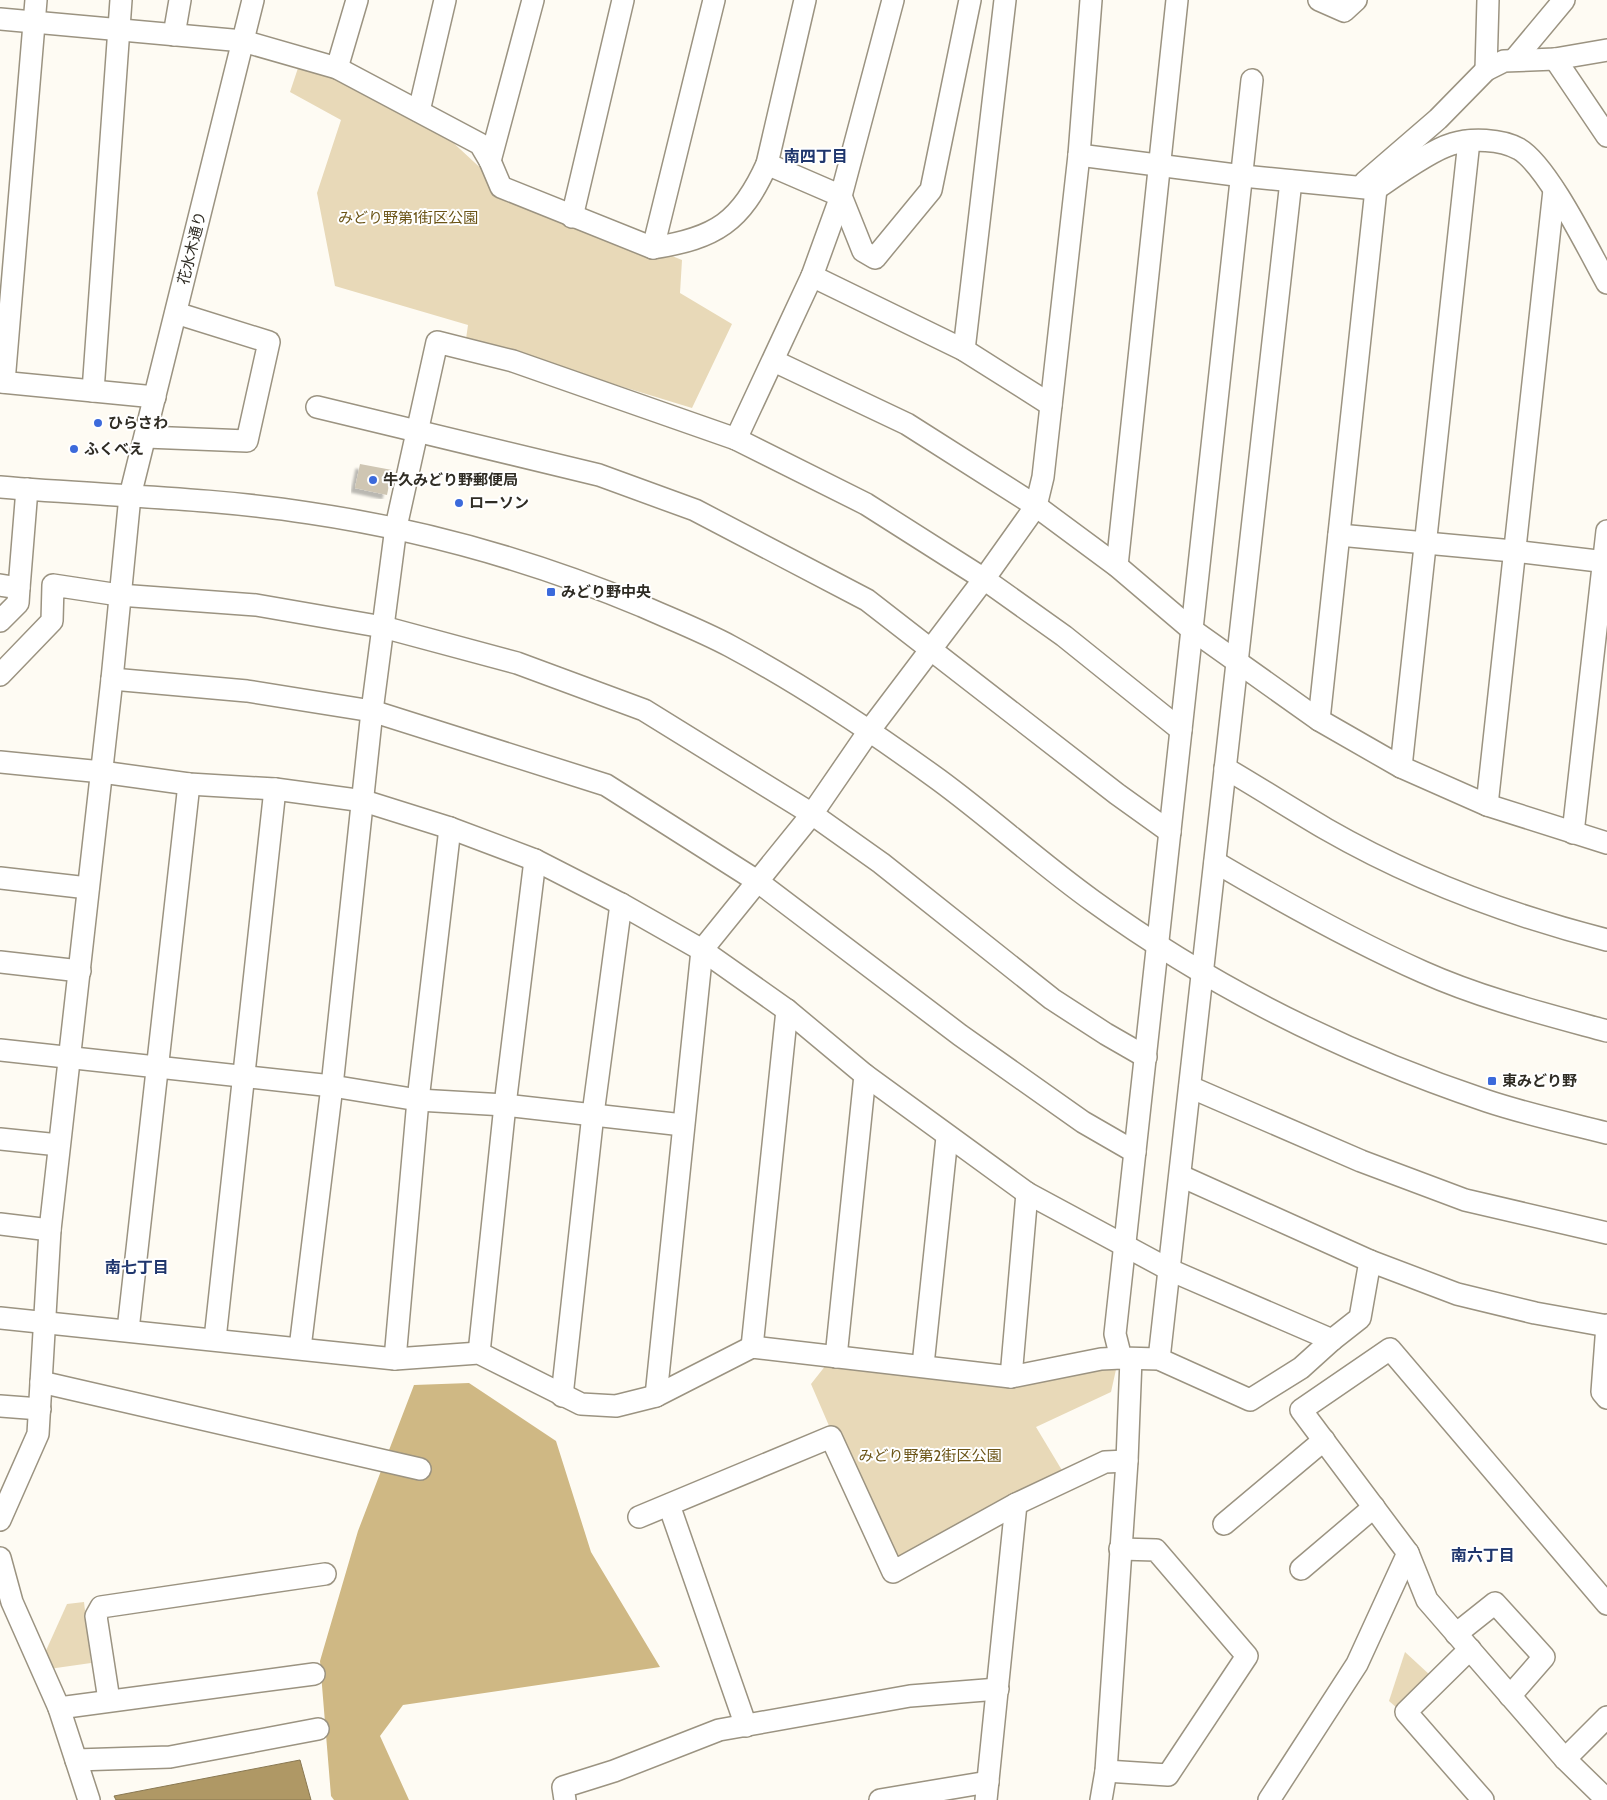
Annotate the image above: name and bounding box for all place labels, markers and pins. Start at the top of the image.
place label: ひらさわ [108,414,168,432]
marker: ひらさわ [92,417,104,429]
place label: ふくべえ [84,440,144,458]
marker: ふくべえ [68,443,80,455]
place label: 牛久みどり野郵便局 [383,471,518,489]
marker: 牛久みどり野郵便局 [367,474,379,486]
place label: ローソン [469,494,529,512]
marker: ローソン [453,497,465,509]
place label: みどり野中央 [561,583,651,601]
marker: みどり野中央 [545,586,557,598]
place label: 東みどり野 [1502,1072,1577,1090]
marker: 東みどり野 [1486,1075,1498,1087]

